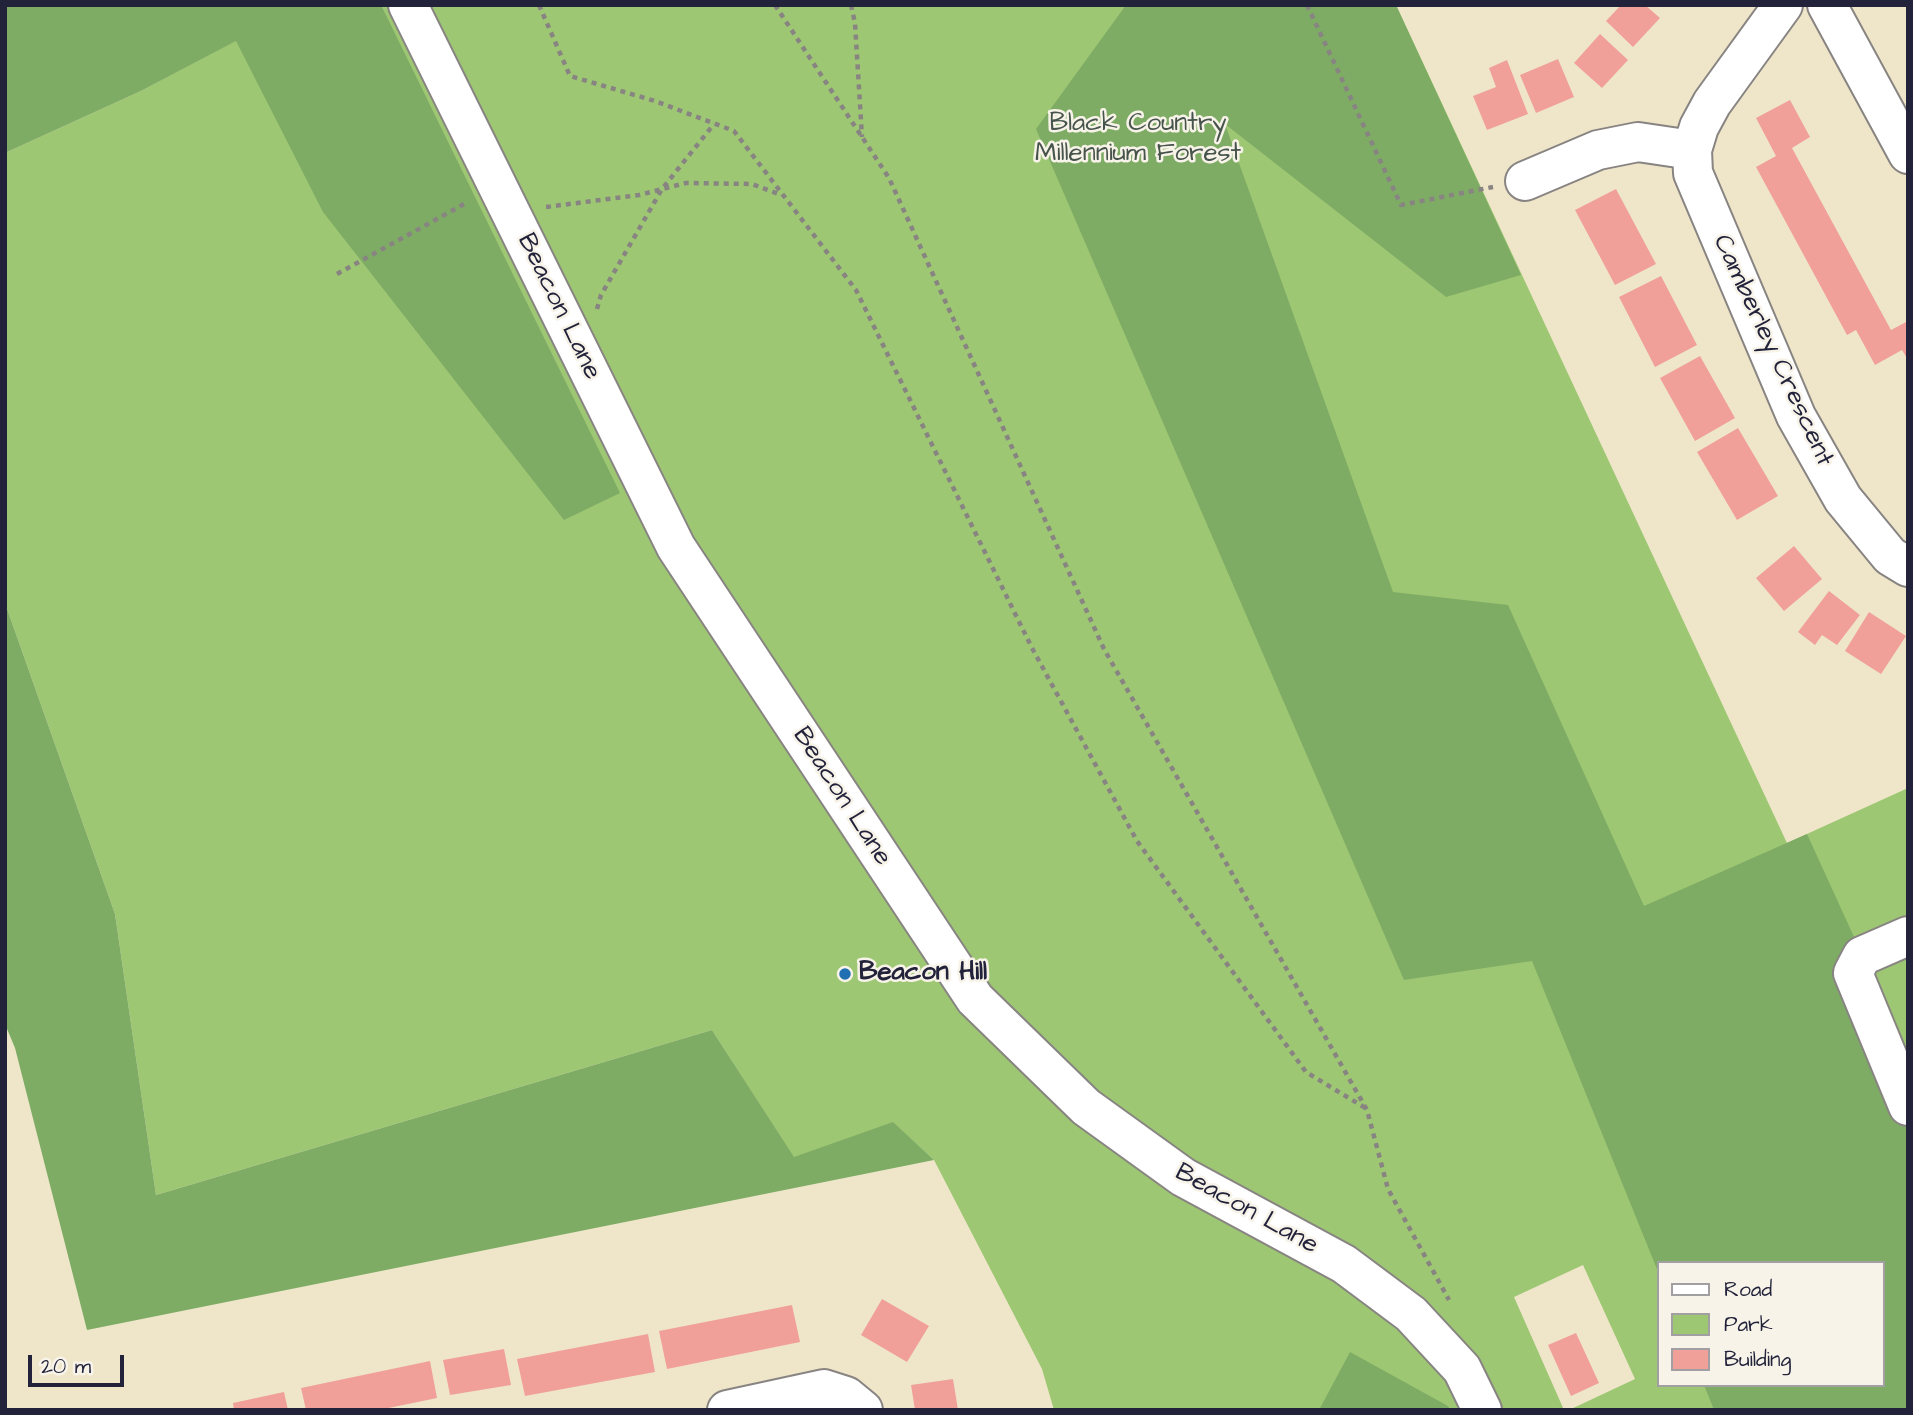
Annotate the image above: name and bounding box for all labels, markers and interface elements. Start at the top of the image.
park label: Black Country Millennium Forest [1035,109,1241,170]
street label: Beacon Lane [509,229,607,385]
street label: Camberley Crescent [1705,230,1839,472]
street label: Beacon Lane [785,722,897,872]
place label: Beacon Hill [859,958,987,990]
marker: Beacon Hill [837,966,853,982]
street label: Beacon Lane [1169,1158,1323,1262]
legend [1658,1261,1885,1387]
text: Road [1724,1275,1772,1304]
text: Park [1724,1310,1773,1339]
scale bar [32,1342,128,1386]
text: Building [1724,1345,1791,1374]
text: 20 m [41,1352,91,1381]

